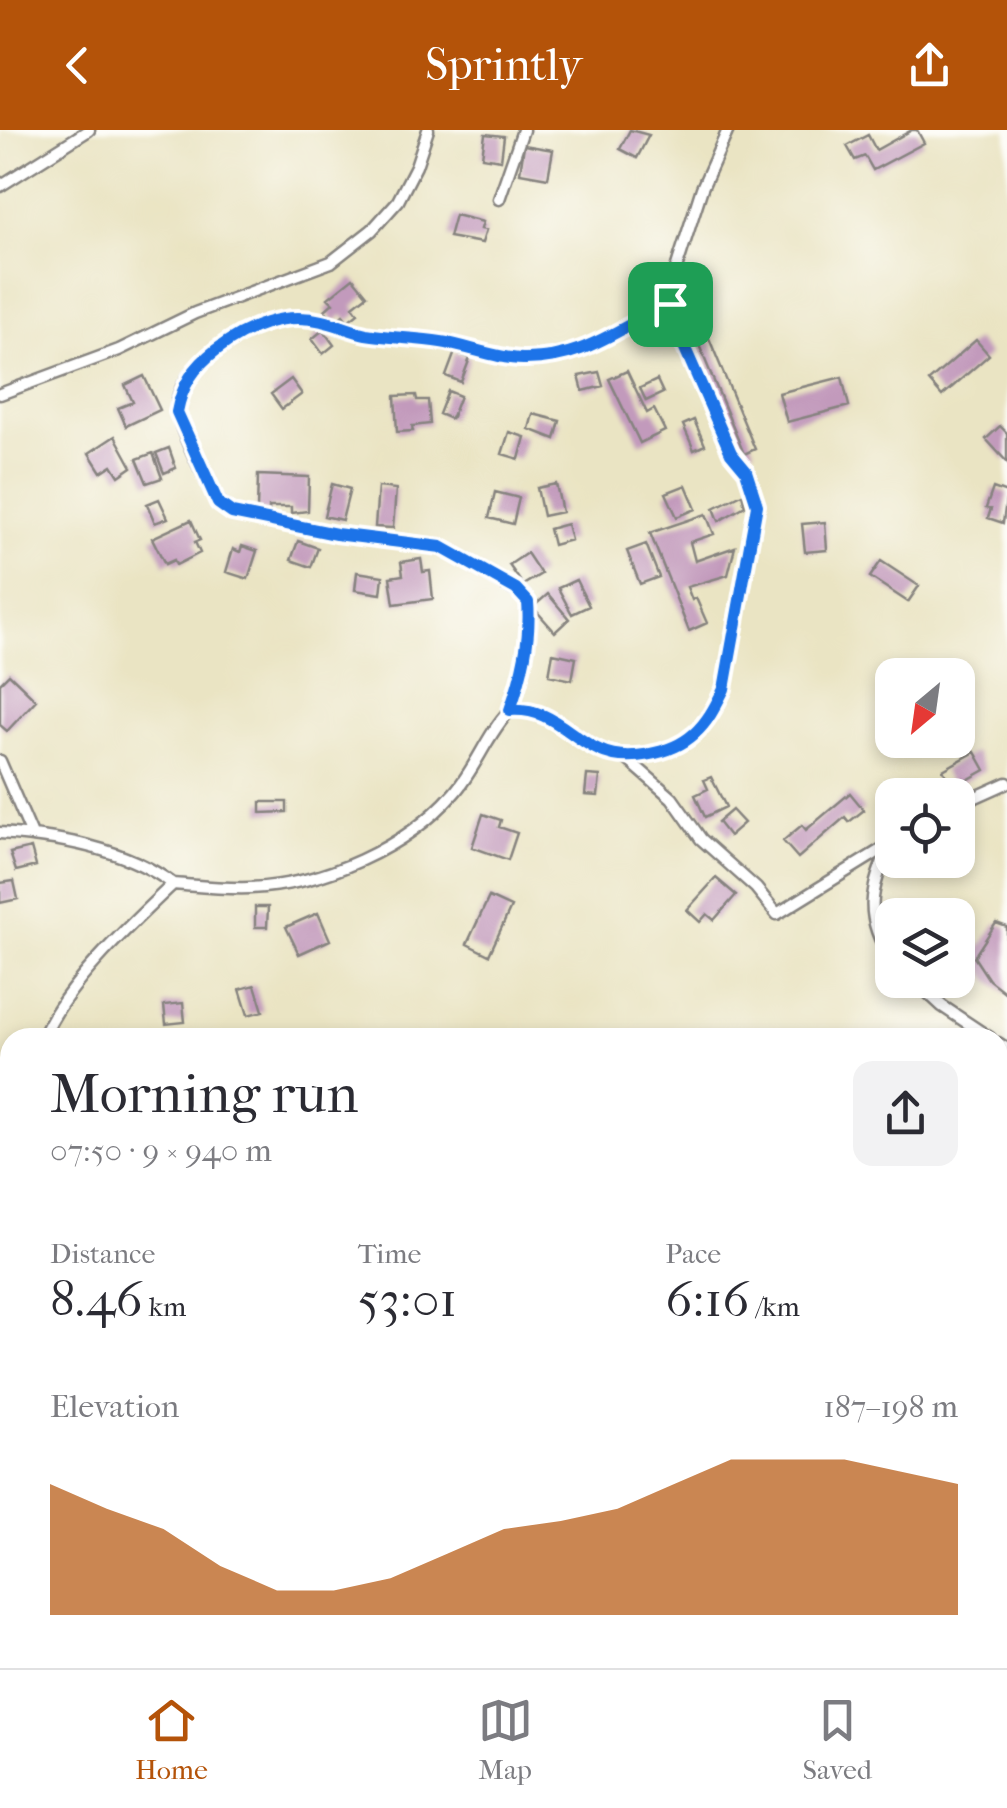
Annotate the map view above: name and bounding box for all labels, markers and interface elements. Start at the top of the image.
icon: back [50,38,105,93]
icon: share [902,38,957,93]
text: Sprintly [425,39,582,92]
pin [628,262,713,347]
icon: arrive [643,277,698,332]
north arrow [875,658,975,758]
map controls [875,658,975,998]
button: locate [875,778,975,878]
button: layers [875,898,975,998]
button: share [853,1061,958,1166]
text: Morning run [50,1062,358,1126]
text: 07:50 · 9 × 940 m [50,1132,272,1169]
text: Distance [50,1237,155,1270]
text: Time [358,1237,421,1270]
text: Pace [665,1237,721,1270]
text: 8.46 [50,1270,143,1329]
text: 53:01 [358,1270,457,1329]
text: 6:16 [665,1270,749,1329]
text: km [143,1290,186,1323]
text: /km [749,1290,800,1323]
text: Elevation [50,1388,179,1425]
text: 187–198 m [823,1388,958,1425]
tab: Home [135,1693,208,1786]
tab: Map [478,1693,533,1786]
tab: Saved [803,1693,872,1786]

